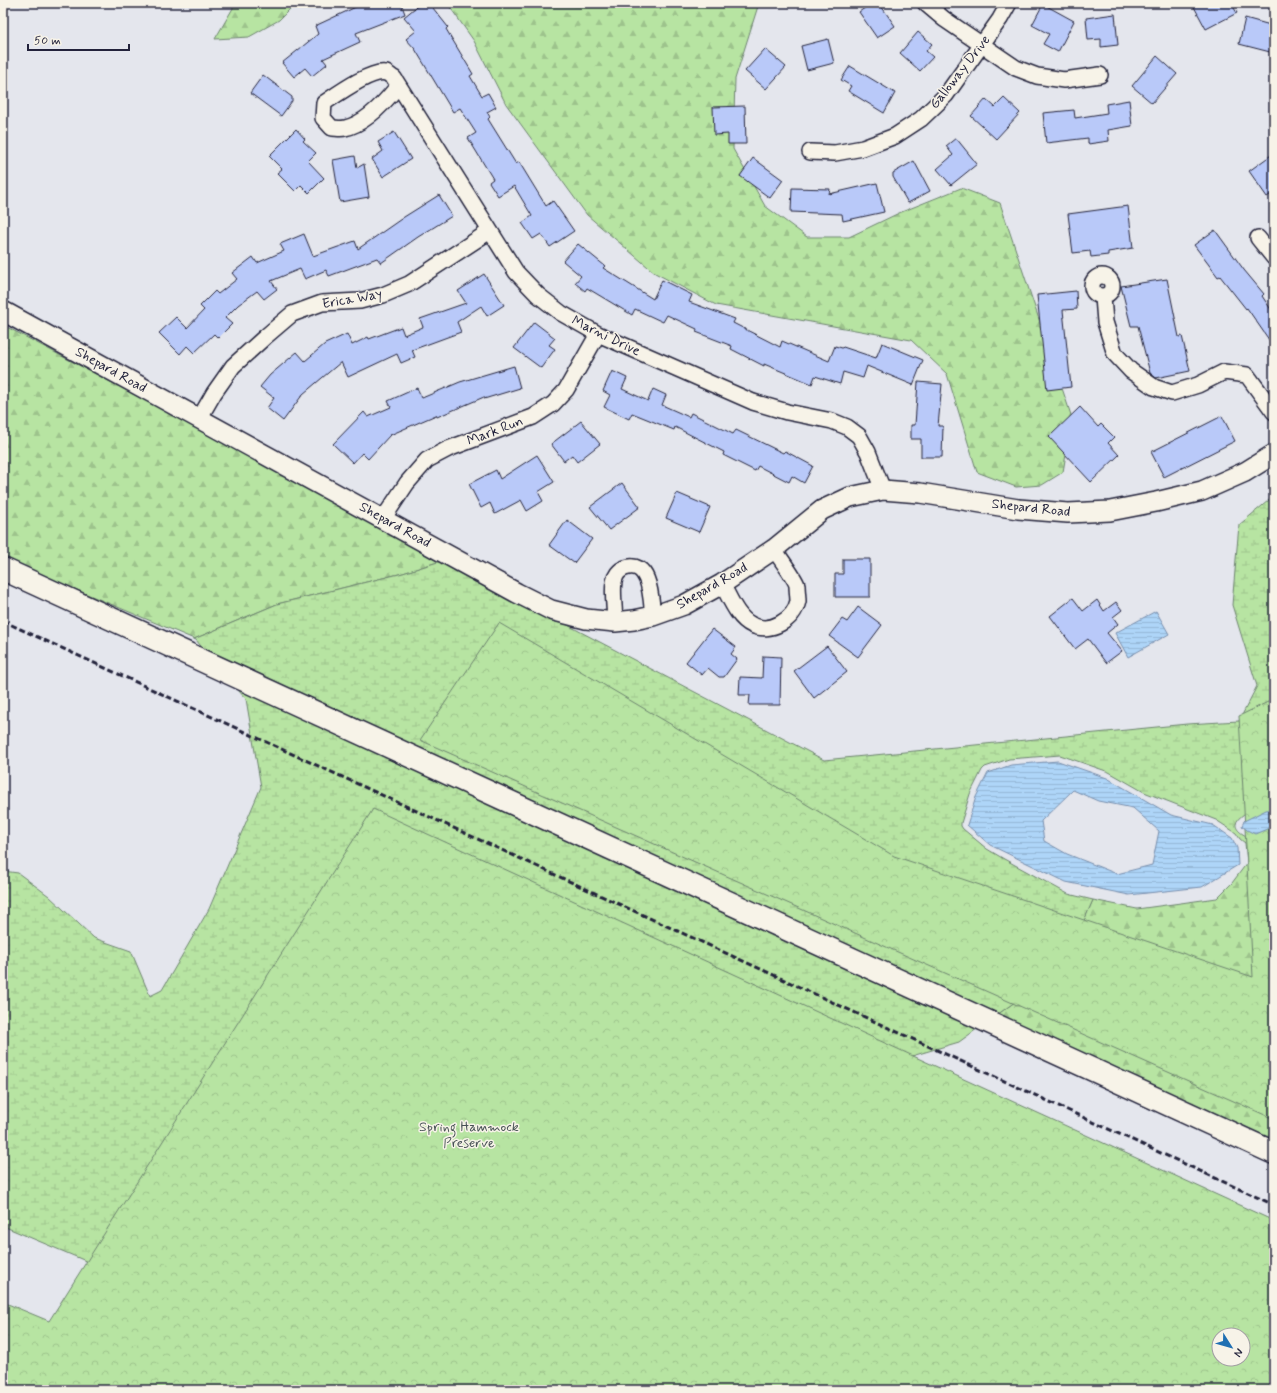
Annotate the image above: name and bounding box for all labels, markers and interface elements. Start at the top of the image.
scale bar [28,26,129,52]
street label: Galloway Drive [926,31,994,113]
text: 50 m [34,33,61,49]
street label: Erica Way [321,285,383,313]
street label: Marni Drive [569,312,643,360]
street label: Shepard Road [72,343,150,397]
street label: Mark Run [464,412,526,450]
street label: Shepard Road [991,495,1071,521]
street label: Shepard Road [356,498,434,552]
street label: Shepard Road [673,558,751,614]
park label: Spring Hammock Preserve [419,1118,519,1152]
north arrow [1211,1327,1251,1367]
text: N [1230,1345,1246,1360]

